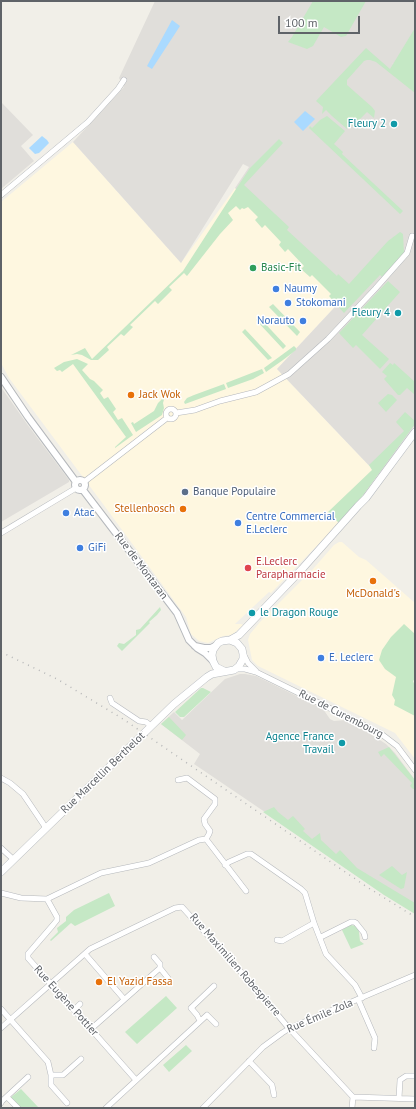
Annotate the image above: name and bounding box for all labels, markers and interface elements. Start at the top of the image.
scale bar [280,8,362,34]
text: 100 m [285,15,318,30]
place label: Fleury 2 [348,117,386,131]
marker: Fleury 2 [389,119,399,129]
place label: Basic-Fit [261,261,301,275]
marker: Basic-Fit [248,263,258,273]
place label: Naumy [284,282,317,296]
marker: Naumy [271,284,281,294]
place label: Stokomani [296,296,346,310]
marker: Stokomani [283,298,293,308]
place label: Fleury 4 [352,306,390,320]
marker: Fleury 4 [393,308,403,318]
place label: Norauto [257,314,295,328]
marker: Norauto [298,316,308,326]
place label: Jack Wok [139,388,181,402]
marker: Jack Wok [126,390,136,400]
place label: Banque Populaire [193,485,276,499]
marker: Banque Populaire [180,487,190,497]
place label: Stellenbosch [114,502,175,516]
marker: Stellenbosch [178,504,188,514]
place label: Atac [74,506,94,520]
marker: Atac [61,508,71,518]
place label: Centre Commercial E.Leclerc [246,510,335,536]
marker: Centre Commercial E.Leclerc [233,518,243,528]
street label: Rue de Montaran [112,530,170,602]
place label: GiFi [88,541,106,555]
marker: GiFi [75,543,85,553]
place label: E.Leclerc Parapharmacie [256,555,325,581]
marker: E.Leclerc Parapharmacie [243,563,253,573]
marker: McDonald's [368,576,378,586]
place label: McDonald's [346,587,400,601]
place label: le Dragon Rouge [260,606,338,620]
marker: le Dragon Rouge [247,608,257,618]
place label: E. Leclerc [329,651,373,665]
marker: E. Leclerc [316,653,326,663]
street label: Rue de Curembourg [297,687,385,741]
street label: Rue Marcellin Berthelot [58,729,148,817]
place label: Agence France Travail [266,730,334,756]
marker: Agence France Travail [337,738,347,748]
street label: Rue Maximilien Robespierre [187,911,283,1019]
street label: Rue Eugène Pottier [31,963,101,1039]
place label: El Yazid Fassa [107,975,172,989]
marker: El Yazid Fassa [94,977,104,987]
street label: Rue Émile Zola [285,996,355,1036]

